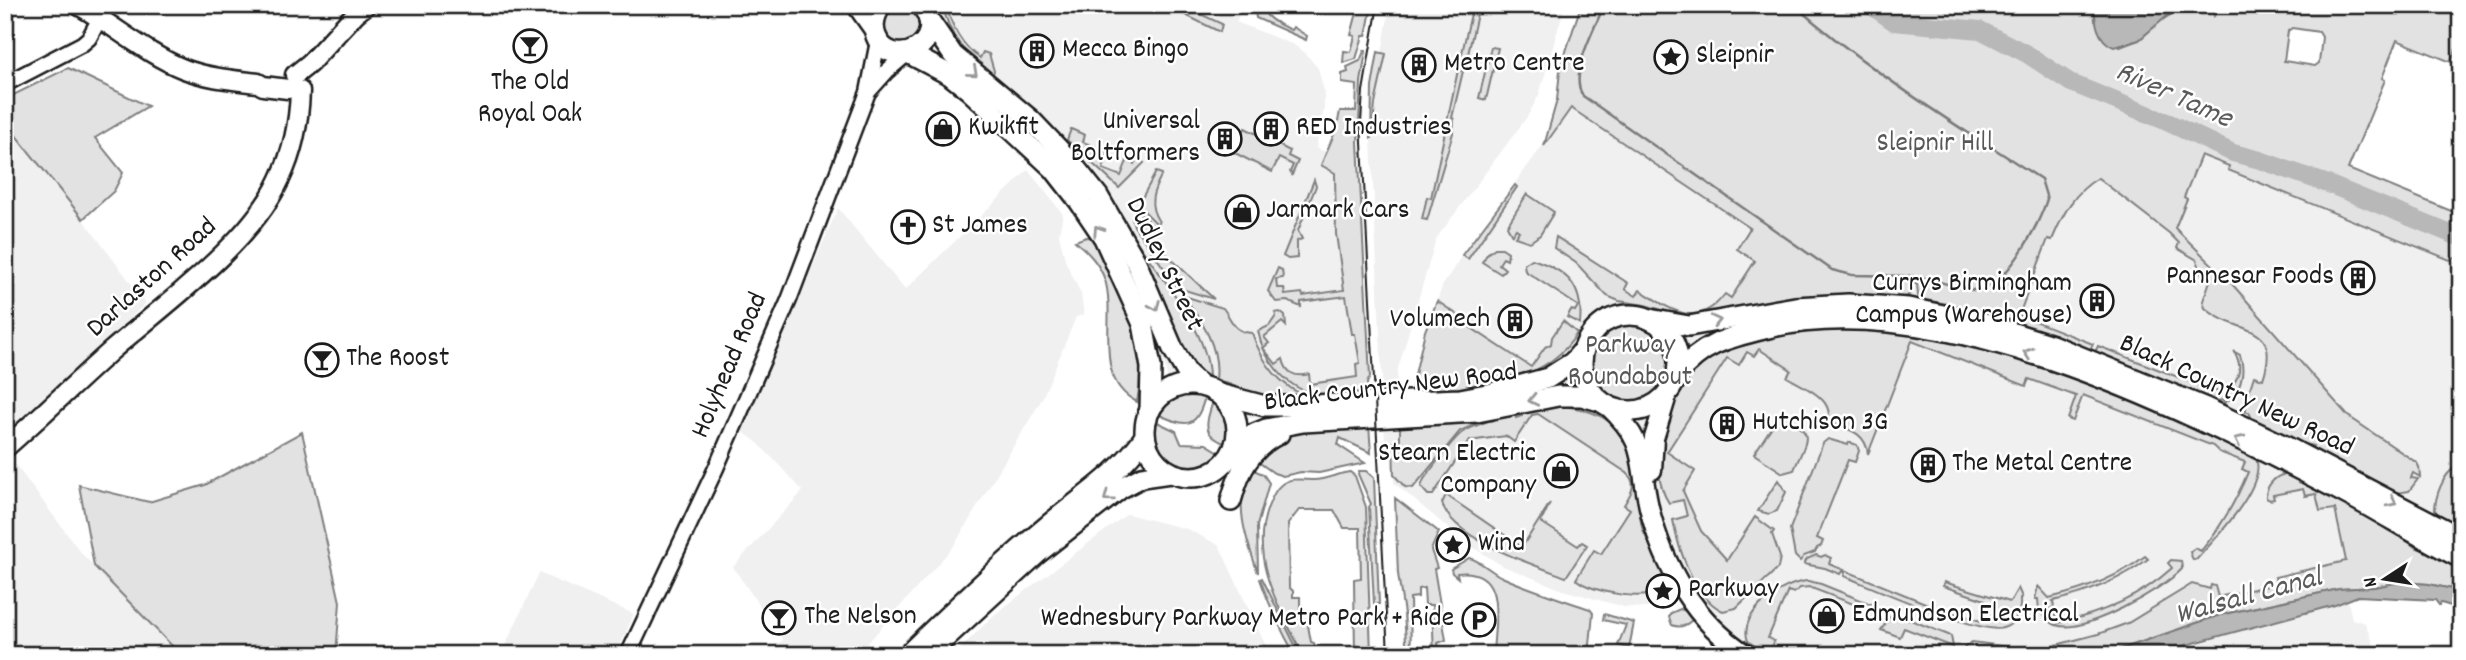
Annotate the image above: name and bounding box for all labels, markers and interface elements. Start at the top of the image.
bar icon: The Old Royal Oak [511,27,549,65]
place label: Mecca Bingo [1062,31,1189,71]
building icon: Mecca Bingo [1018,32,1056,70]
place label: Sleipnir [1696,37,1774,77]
place icon: Sleipnir [1652,38,1690,76]
place label: Metro Centre [1444,45,1584,85]
building icon: Metro Centre [1400,46,1438,84]
water label: River Tame [2108,52,2240,143]
place label: The Old Royal Oak [478,64,582,136]
one-way arrow [965,64,978,76]
place label: Universal Boltformers [1071,103,1200,175]
place label: Kwikfit [968,109,1039,149]
place label: RED Industries [1296,109,1452,149]
shop icon: Kwikfit [924,110,962,148]
building icon: RED Industries [1252,110,1290,148]
building icon: Universal Boltformers [1206,120,1244,158]
park label: Sleipnir Hill [1876,125,1994,165]
street label: Dudley Street [1113,191,1213,339]
place label: Jarmark Cars [1266,192,1410,232]
shop icon: Jarmark Cars [1223,193,1261,231]
place label: St James [932,207,1028,247]
church icon: St James [889,208,927,246]
street label: Darlaston Road [79,209,227,349]
one-way arrow [1094,225,1106,238]
place label: Pannesar Foods [2166,258,2334,298]
building icon: Pannesar Foods [2339,259,2377,297]
place label: Currys Birmingham Campus (Warehouse) [1855,265,2072,337]
building icon: Currys Birmingham Campus (Warehouse) [2078,282,2116,320]
street label: Holyhead Road [682,287,780,445]
one-way arrow [1147,299,1161,312]
place label: Volumech [1390,301,1490,341]
building icon: Volumech [1496,302,1534,340]
one-way arrow [1710,315,1722,329]
street label: Black Country New Road [2112,325,2360,469]
park label: Parkway Roundabout [1568,327,1692,399]
place label: The Roost [346,340,449,380]
bar icon: The Roost [303,341,341,379]
one-way arrow [2023,347,2035,361]
street label: Black Country New Road [1262,354,1520,424]
one-way arrow [1527,392,1539,407]
place label: Hutchison 3G [1752,404,1888,444]
building icon: Hutchison 3G [1708,405,1746,443]
one-way arrow [2234,434,2246,448]
place label: Stearn Electric Company [1378,435,1537,507]
place label: The Metal Centre [1952,445,2132,485]
building icon: The Metal Centre [1909,446,1947,484]
shop icon: Stearn Electric Company [1542,452,1580,490]
one-way arrow [1103,489,1116,501]
one-way arrow [2385,494,2397,508]
place label: Wind [1478,525,1525,565]
place icon: Wind [1434,526,1472,564]
north arrow [2350,544,2420,614]
water label: Walsall Canal [2171,557,2330,638]
place label: Parkway [1688,571,1779,611]
place icon: Parkway [1644,572,1682,610]
text: N [2358,574,2386,589]
place label: Edmundson Electrical [1852,596,2079,636]
shop icon: Edmundson Electrical [1808,597,1846,635]
place label: The Nelson [804,598,917,638]
bar icon: The Nelson [760,599,798,637]
place label: Wednesbury Parkway Metro Park + Ride [1041,600,1454,640]
parking icon: Wednesbury Parkway Metro Park + Ride [1460,601,1498,639]

